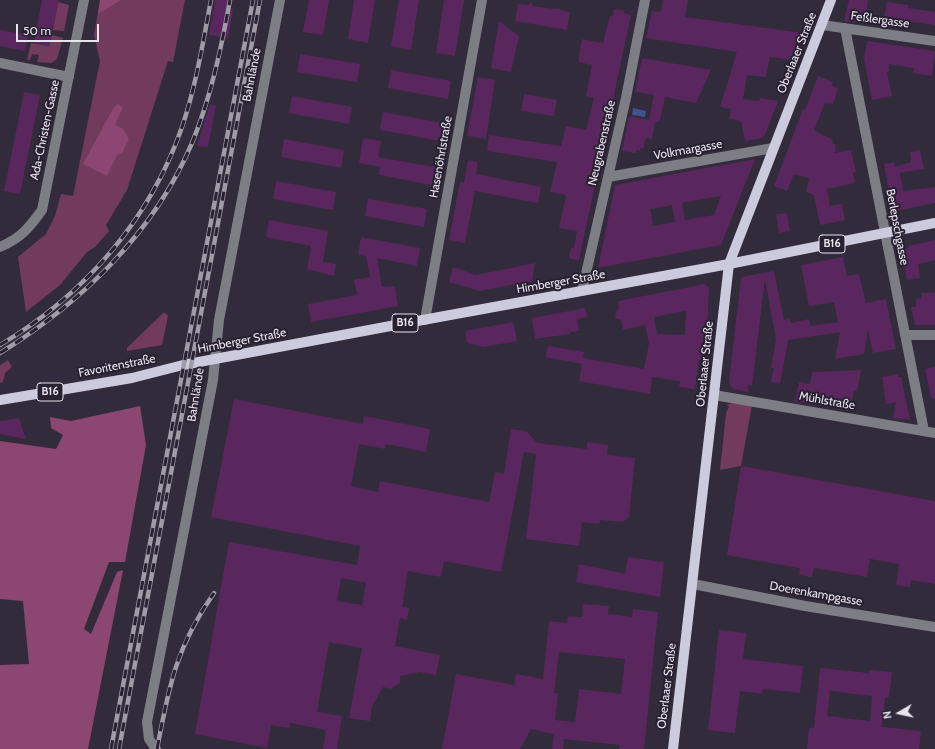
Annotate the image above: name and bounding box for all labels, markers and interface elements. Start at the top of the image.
street label: Feßlergasse [850,9,910,31]
street label: Oberlaaer Straße [774,10,820,96]
scale bar [18,16,101,42]
text: 50 m [23,23,51,38]
street label: Bahnlände [240,47,264,103]
street label: Ada-Christen-Gasse [27,79,63,181]
street label: Neugrabenstraße [585,99,619,187]
street label: Hasenöhrlstraße [427,115,455,199]
street label: Volkmargasse [653,137,723,163]
street label: Berlepschgasse [883,188,911,266]
road number: B16 [819,235,845,253]
street label: Himberger Straße [515,267,607,297]
road number: B16 [392,314,418,332]
street label: Oberlaaer Straße [693,320,717,408]
street label: Himberger Straße [196,325,288,357]
street label: Favoritenstraße [77,351,157,381]
street label: Bahnlände [185,367,207,423]
road number: B16 [37,383,63,401]
street label: Mühlstraße [798,389,856,413]
street label: Doerenkampgasse [768,579,864,609]
street label: Oberlaaer Straße [655,642,679,730]
north arrow [879,693,919,733]
text: N [880,710,895,720]

